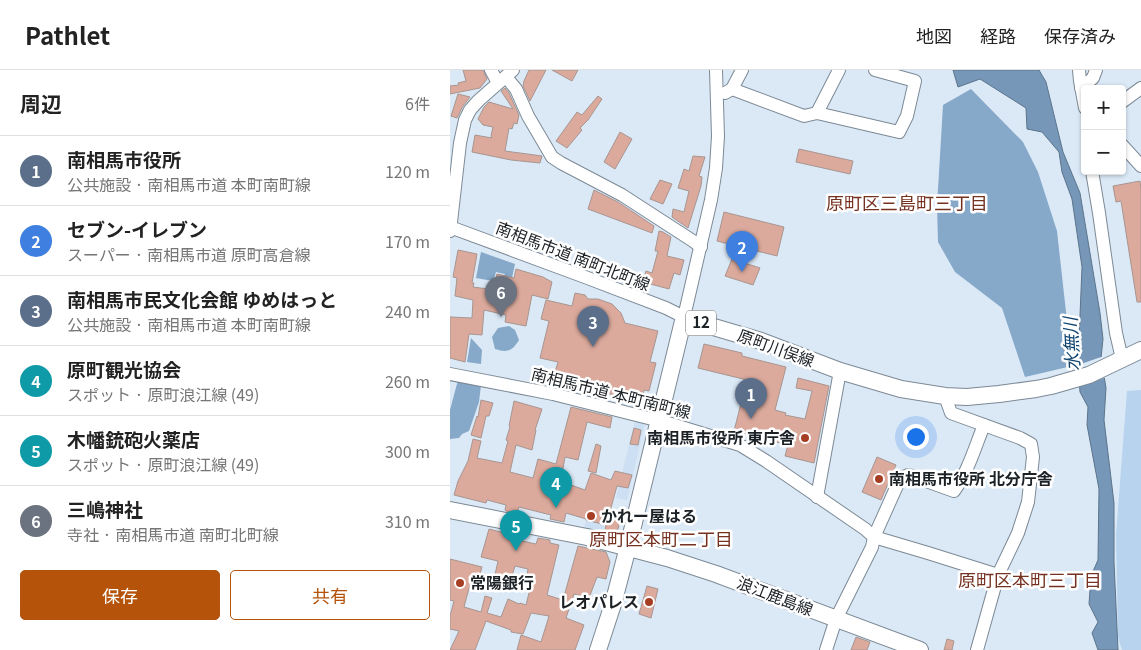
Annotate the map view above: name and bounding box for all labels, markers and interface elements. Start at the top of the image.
text: Pathlet [25,17,110,52]
text: 地図 [916,22,952,48]
text: 経路 [980,22,1016,48]
text: 保存済み [1044,22,1116,48]
map controls [1081,85,1126,175]
button: + [1081,85,1126,130]
text: 周辺 [20,88,62,118]
text: 6件 [405,91,430,115]
button: − [1081,130,1126,175]
text: 南相馬市役所 [67,145,181,172]
text: 1 [31,159,41,183]
text: 120 m [385,159,430,183]
text: 公共施設 · 南相馬市道 本町南町線 [67,172,311,196]
district label: 原町区三島町三丁目 [826,189,988,215]
text: セブン-イレブン [67,215,207,242]
street label: 南相馬市道 南町北町線 [493,215,654,296]
text: 2 [31,229,41,253]
text: 170 m [385,229,430,253]
pin: 2 [726,231,758,272]
text: スーパー · 南相馬市道 原町高倉線 [67,242,311,266]
pin: 6 [485,276,517,317]
text: 南相馬市民文化会館 ゆめはっと [67,285,337,312]
text: 3 [31,299,41,323]
text: 240 m [385,299,430,323]
pin: 3 [577,306,609,347]
road number: 12 [686,310,716,336]
text: 公共施設 · 南相馬市道 本町南町線 [67,312,311,336]
water label: 水無川 [1056,314,1084,372]
street label: 原町川俣線 [735,322,818,372]
text: 原町観光協会 [67,355,181,382]
street label: 南相馬市道 本町南町線 [529,361,694,423]
text: 4 [31,369,41,393]
text: 260 m [385,369,430,393]
pin: 1 [735,378,767,419]
text: スポット · 原町浪江線 (49) [67,382,259,406]
your location [903,424,929,450]
text: 木幡銃砲火薬店 [67,425,200,452]
place label: 南相馬市役所 東庁舎 [647,425,795,449]
marker: 南相馬市役所 東庁舎 [799,432,811,444]
text: 5 [31,439,41,463]
text: 300 m [385,439,430,463]
text: スポット · 原町浪江線 (49) [67,452,259,476]
place label: 南相馬市役所 北分庁舎 [889,466,1053,490]
pin: 4 [540,467,572,508]
marker: 南相馬市役所 北分庁舎 [873,473,885,485]
text: 三嶋神社 [67,495,143,522]
place label: かれー屋はる [601,503,697,527]
text: 6 [31,509,41,533]
text: 310 m [385,509,430,533]
pin: 5 [500,510,532,551]
marker: かれー屋はる [585,510,597,522]
text: 寺社 · 南相馬市道 南町北町線 [67,522,279,546]
district label: 原町区本町二丁目 [589,525,733,551]
district label: 原町区本町三丁目 [958,566,1102,592]
button: 保存 [20,570,220,620]
button: 共有 [230,570,430,620]
place label: 常陽銀行 [470,570,534,594]
street label: 浪江鹿島線 [734,570,817,621]
marker: 常陽銀行 [454,577,466,589]
place label: レオパレス [559,589,639,613]
marker: レオパレス [643,596,655,608]

